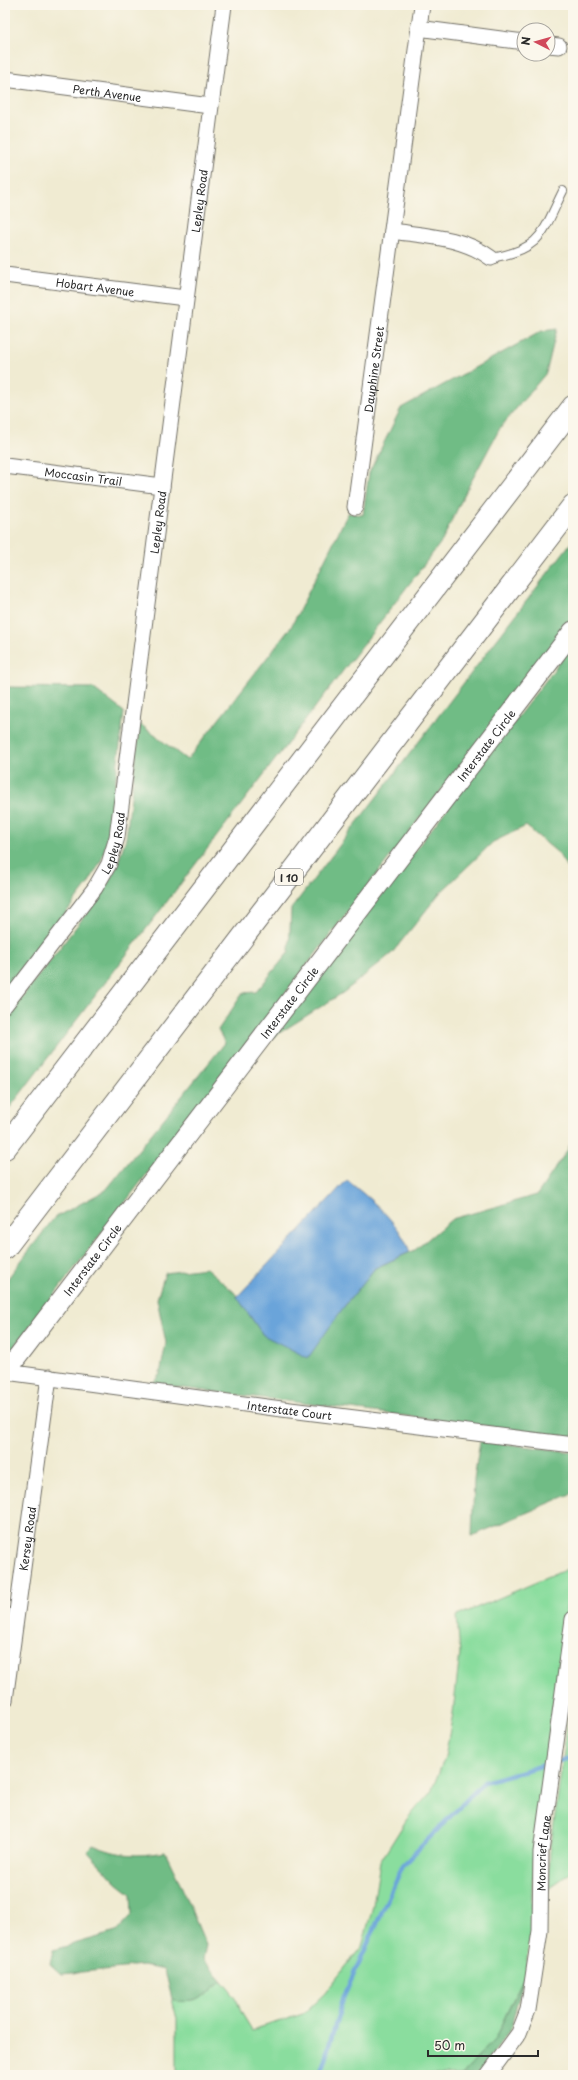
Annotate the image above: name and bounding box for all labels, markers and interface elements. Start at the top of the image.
north arrow [516,22,556,62]
text: N [517,35,534,46]
street label: Perth Avenue [72,80,142,105]
street label: Lepley Road [186,168,211,233]
street label: Hobart Avenue [55,273,135,300]
street label: Dauphine Street [359,325,388,413]
street label: Moccasin Trail [44,463,123,489]
street label: Lepley Road [145,490,170,555]
street label: Interstate Circle [453,705,519,785]
street label: Lepley Road [97,811,129,877]
road number: I 10 [275,869,303,885]
street label: Interstate Circle [256,962,322,1042]
street label: Interstate Circle [59,1220,125,1299]
street label: Interstate Court [246,1396,333,1424]
street label: Kersey Road [14,1505,40,1572]
street label: Moncrief Lane [532,1814,555,1891]
scale bar [428,2032,538,2058]
text: 50 m [434,2036,465,2054]

